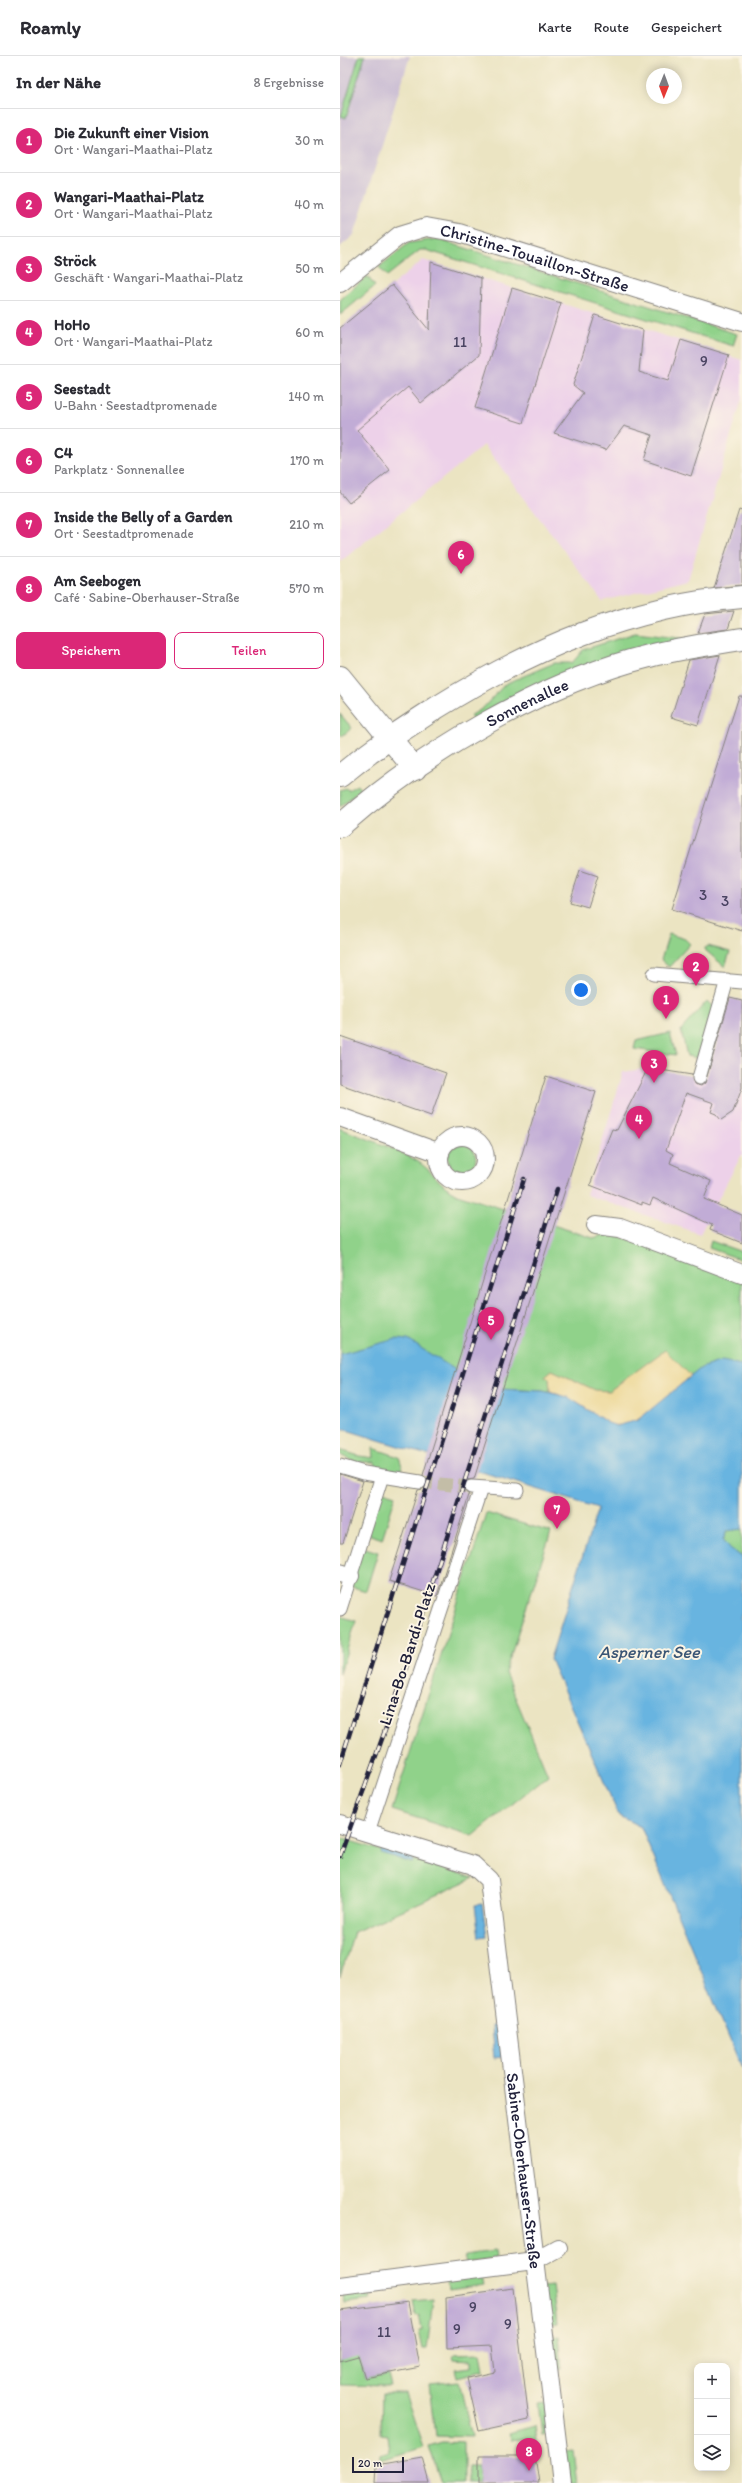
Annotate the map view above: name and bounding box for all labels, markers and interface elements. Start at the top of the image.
text: Roamly [20,16,81,39]
text: Karte [538,19,572,36]
text: Route [594,19,629,36]
text: Gespeichert [651,19,722,36]
north arrow [646,68,682,104]
text: In der Nähe [16,72,101,92]
text: 8 Ergebnisse [254,75,324,90]
text: Die Zukunft einer Vision [54,124,209,142]
text: 1 [26,133,32,148]
text: 30 m [295,133,324,148]
text: Ort · Wangari-Maathai-Platz [54,142,212,157]
text: Wangari-Maathai-Platz [54,188,204,206]
text: 2 [26,197,32,212]
text: 40 m [294,197,324,212]
text: Ort · Wangari-Maathai-Platz [54,206,212,221]
street label: Christine-Touaillon-Straße [438,220,632,296]
text: Ströck [54,252,96,270]
text: 3 [25,261,33,276]
text: 50 m [295,261,324,276]
text: Geschäft · Wangari-Maathai-Platz [54,270,243,285]
text: HoHo [54,316,90,334]
text: 4 [25,325,33,340]
text: 60 m [295,325,324,340]
house number: 11 [453,333,467,351]
text: Ort · Wangari-Maathai-Platz [54,334,212,349]
house number: 9 [700,352,708,370]
text: Seestadt [54,380,111,398]
text: 5 [26,389,32,404]
text: 140 m [288,389,324,404]
text: U-Bahn · Seestadtpromenade [54,398,217,413]
text: C4 [54,444,73,462]
text: 6 [26,453,32,468]
text: 170 m [290,453,324,468]
text: Parkplatz · Sonnenallee [54,462,185,477]
text: Inside the Belly of a Garden [54,508,233,526]
text: 7 [26,517,32,532]
text: 210 m [289,517,324,532]
text: Ort · Seestadtpromenade [54,526,194,541]
pin: 6 [448,541,474,574]
text: Am Seebogen [54,572,141,590]
text: 8 [25,581,33,596]
text: 570 m [289,581,324,596]
text: Café · Sabine-Oberhauser-Straße [54,590,240,605]
button: Speichern [16,632,166,669]
button: Teilen [174,632,324,669]
street label: Sonnenallee [482,674,571,731]
house number: 3 [699,886,707,904]
house number: 3 [721,892,729,910]
pin: 2 [683,953,709,986]
your location [571,980,591,1000]
pin: 1 [653,986,679,1019]
pin: 3 [641,1050,667,1083]
pin: 4 [626,1106,652,1139]
pin: 5 [478,1307,504,1340]
pin: 7 [544,1496,570,1529]
street label: Lina-Bo-Bardi-Platz [375,1580,440,1728]
water label: Asperner See [598,1641,701,1663]
street label: Sabine-Oberhauser-Straße [502,2072,546,2270]
house number: 9 [469,2298,477,2316]
house number: 9 [504,2315,512,2333]
house number: 9 [453,2320,461,2338]
house number: 11 [377,2323,391,2341]
map controls [694,2363,730,2471]
button: + [694,2363,730,2399]
button: − [694,2399,730,2435]
button: layers [694,2435,730,2471]
pin: 8 [516,2438,542,2471]
scale bar [352,2455,404,2474]
text: 20 m [358,2457,382,2470]

